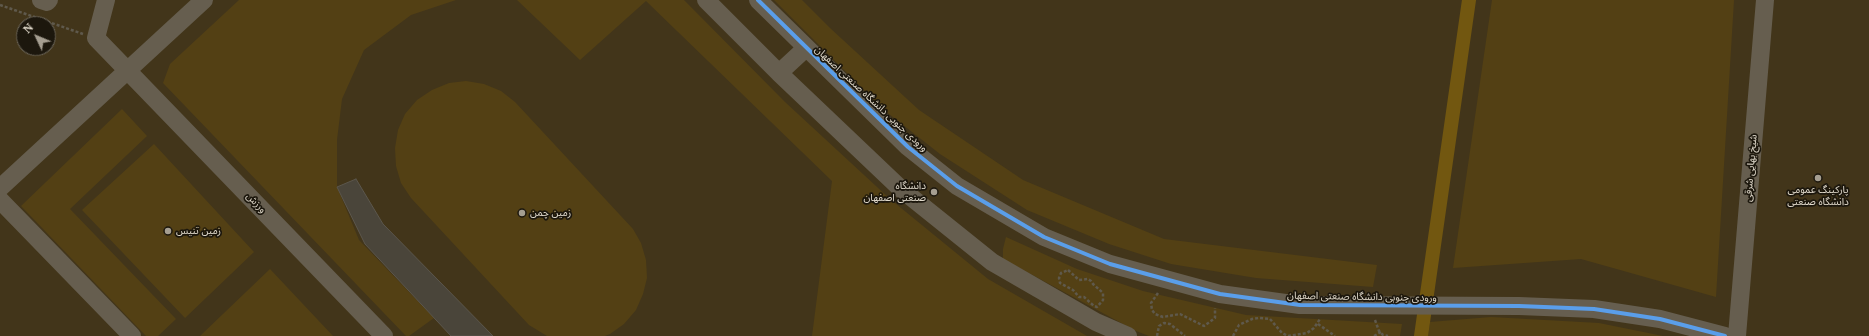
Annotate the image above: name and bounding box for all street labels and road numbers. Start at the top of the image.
street label: ورودی جنوبی دانشگاه صنعتی اصفهان [812,44,930,154]
street label: شیخ بهایی شرقی [1742,134,1760,202]
street label: ورزش [243,190,269,216]
street label: ورودی جنوبی دانشگاه صنعتی اصفهان [1287,290,1437,304]

